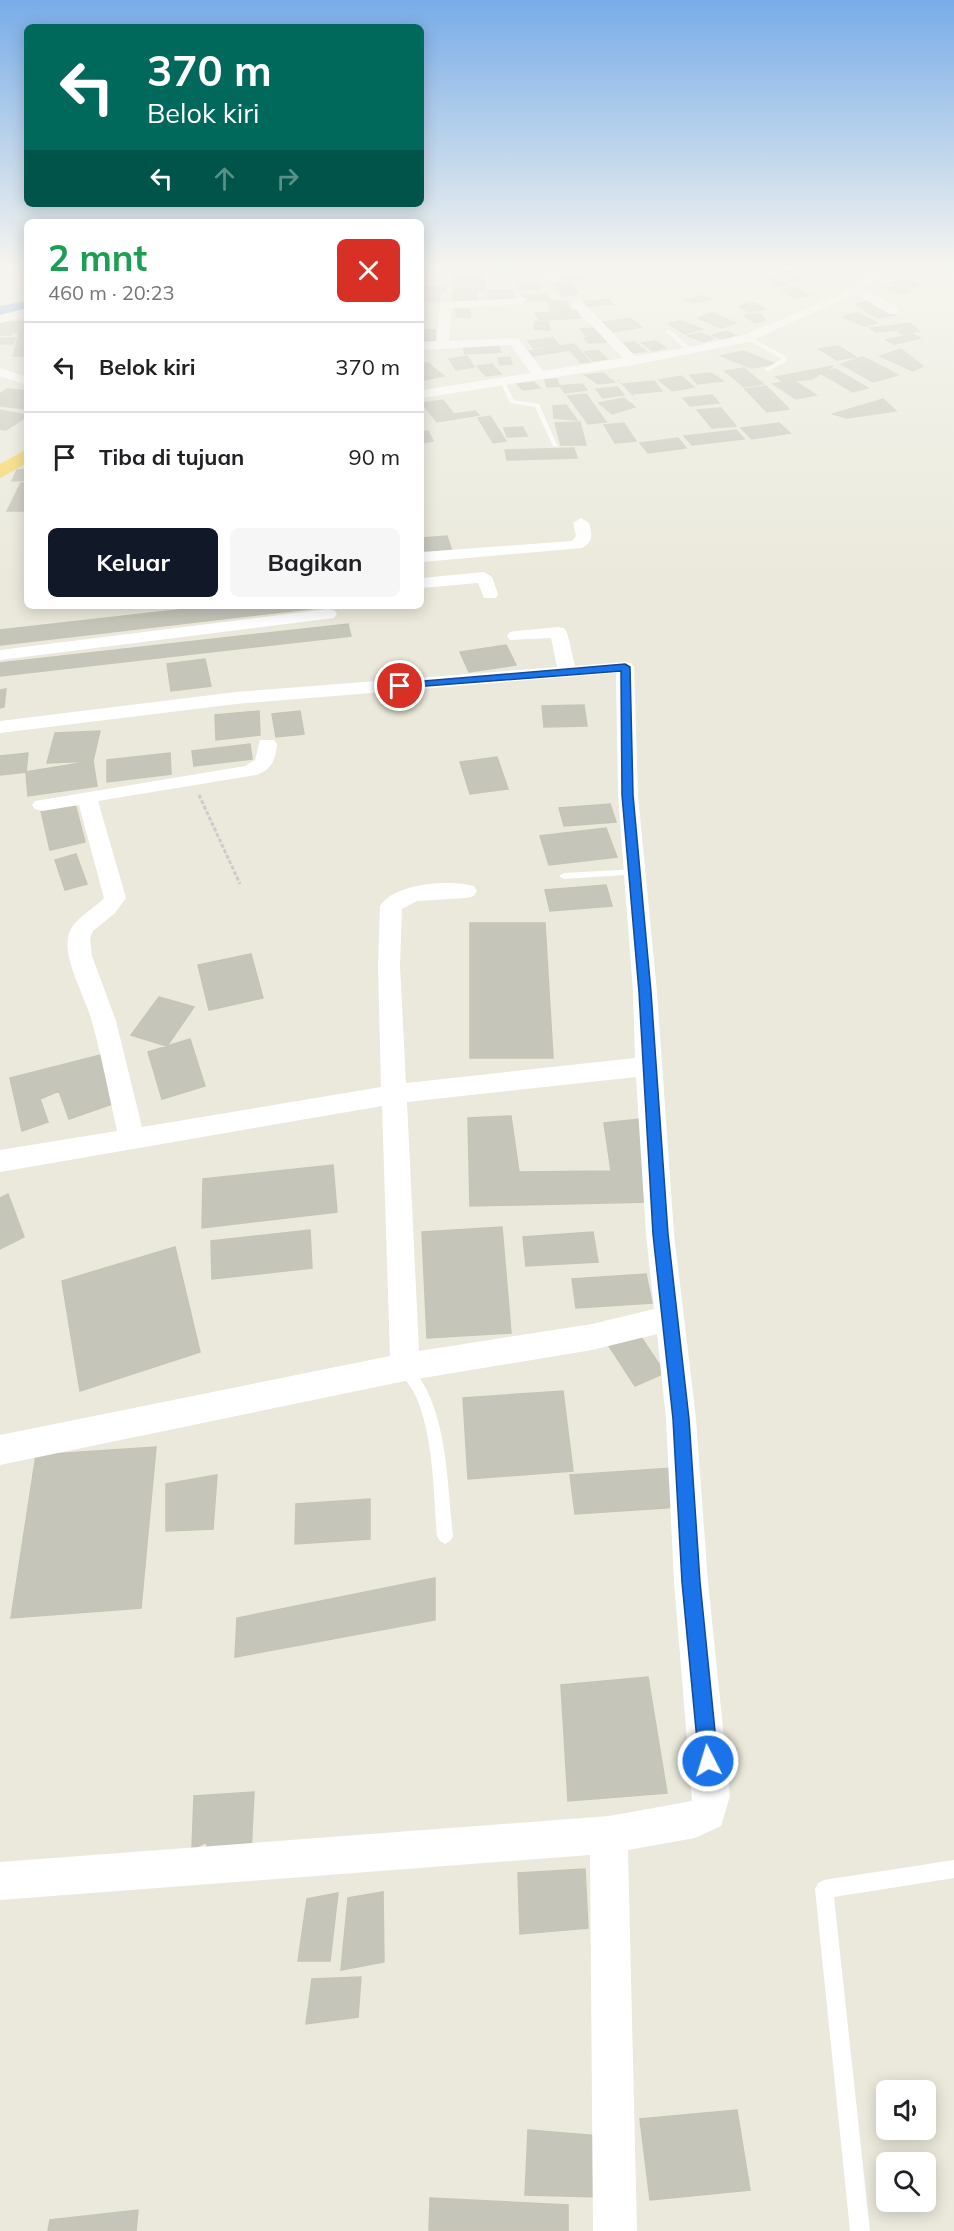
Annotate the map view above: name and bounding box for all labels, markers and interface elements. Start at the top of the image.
text: 370 m [147,44,272,97]
icon: left [48,48,126,126]
text: Belok kiri [147,96,259,130]
icon: left [145,162,178,195]
icon: ahead [208,162,241,195]
icon: right [271,162,304,195]
text: 2 mnt [48,235,147,280]
button: close [337,239,400,302]
text: 460 m · 20:23 [48,280,174,305]
icon: left [48,351,81,384]
text: Belok kiri [99,353,195,381]
text: 370 m [335,353,400,381]
icon: arrive [48,441,81,474]
text: Tiba di tujuan [99,443,244,471]
text: 90 m [349,443,400,471]
button: Keluar [48,528,218,597]
button: Bagikan [230,528,400,597]
pin [374,660,425,711]
icon: arrive [383,669,416,702]
position arrow [676,1729,740,1793]
map controls [876,2080,936,2212]
button: sound [876,2080,936,2140]
button: search [876,2152,936,2212]

